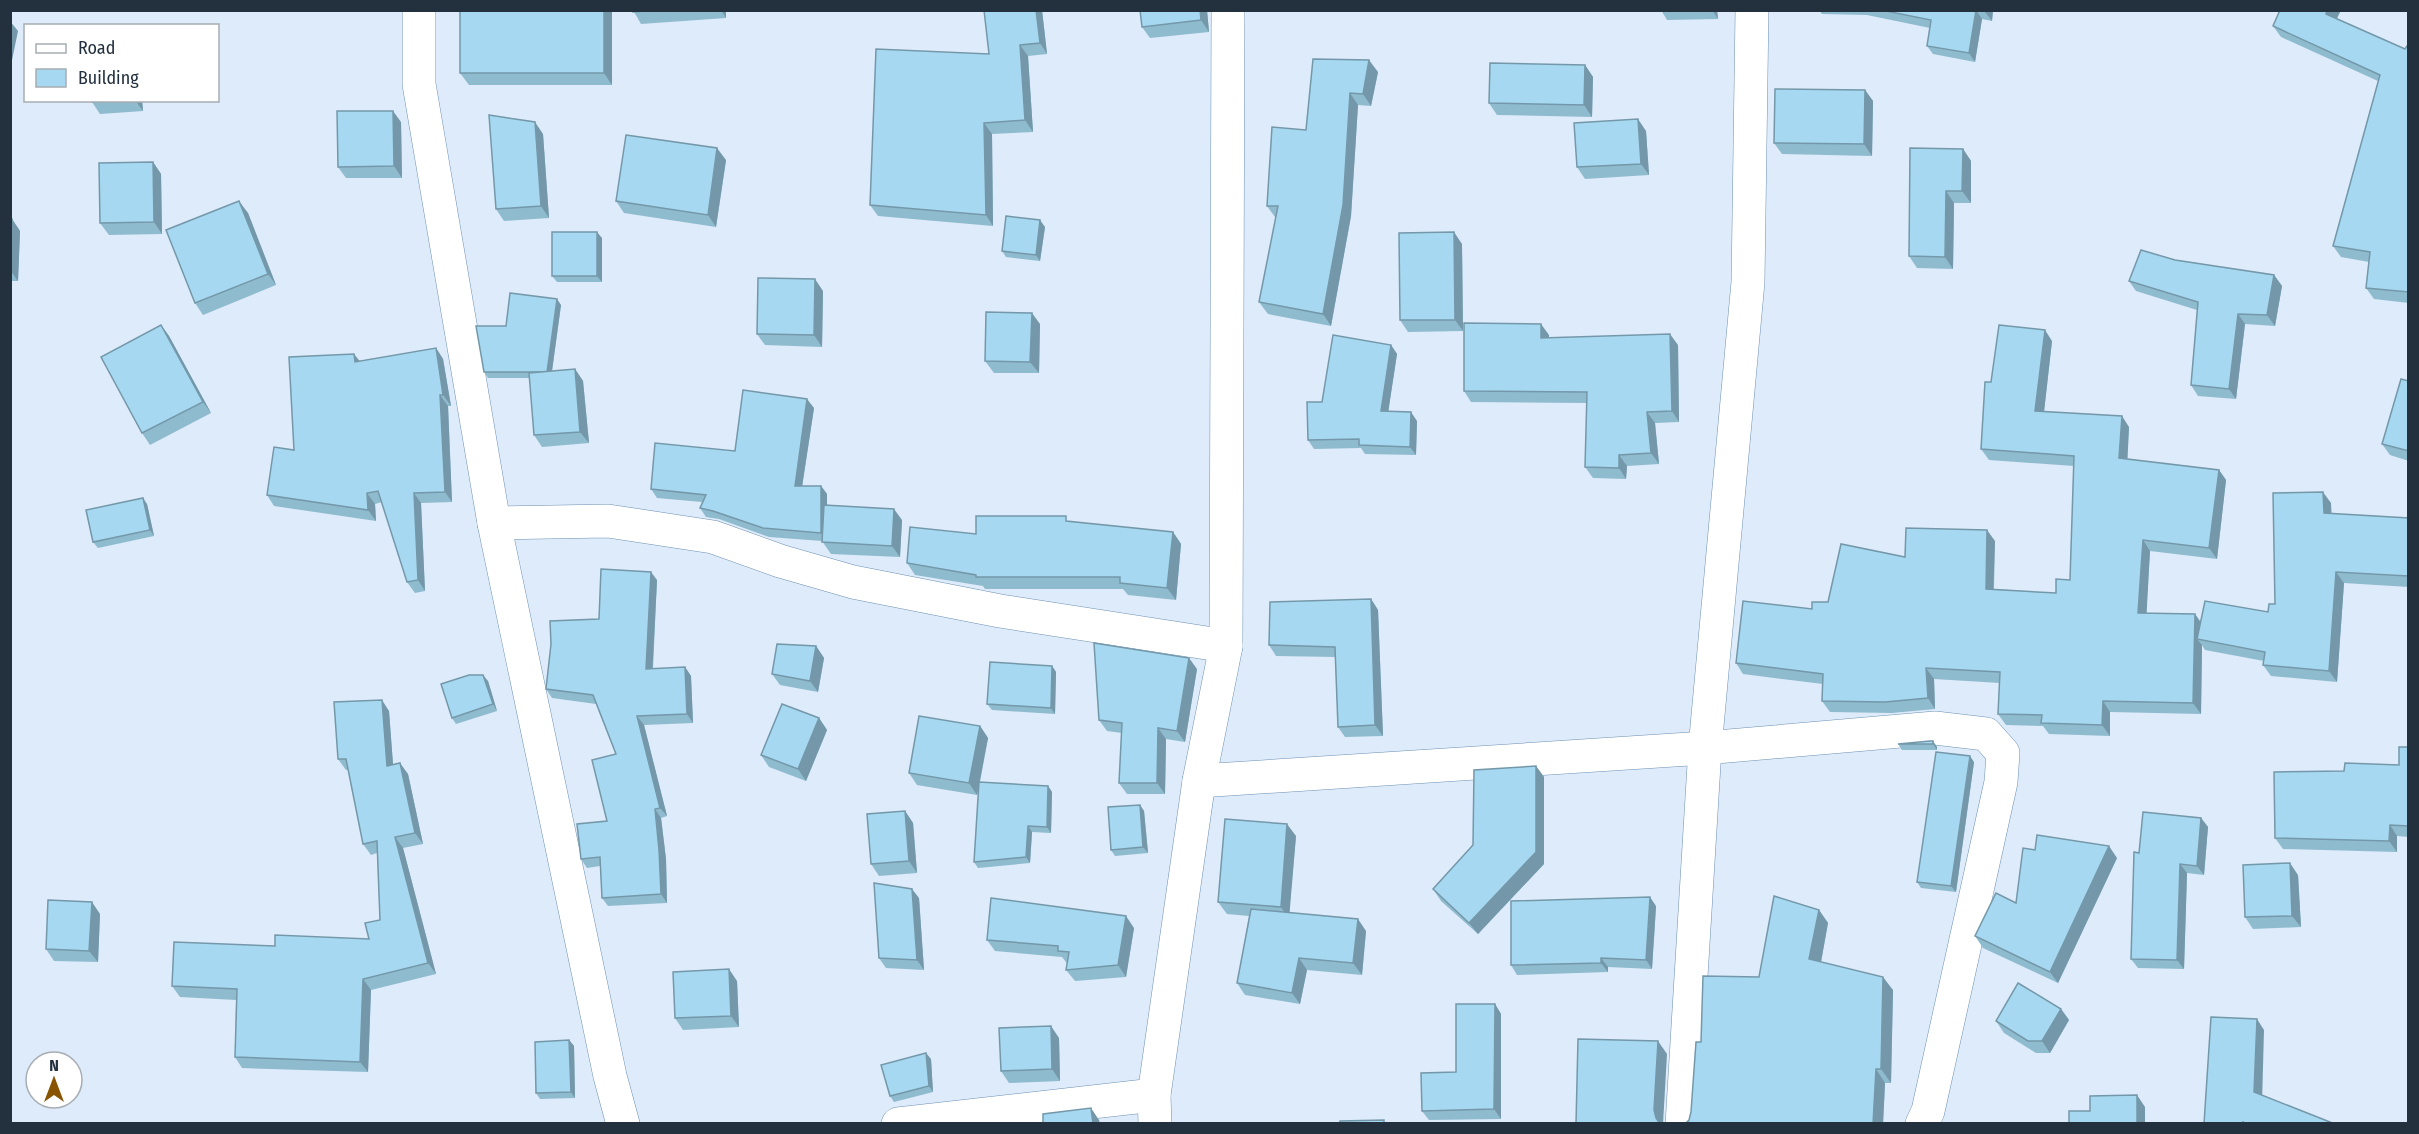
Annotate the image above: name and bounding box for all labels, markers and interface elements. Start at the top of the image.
legend [24,24,219,102]
text: Road [78,37,115,59]
text: Building [78,67,139,89]
north arrow [24,1050,84,1110]
text: N [49,1056,59,1075]

